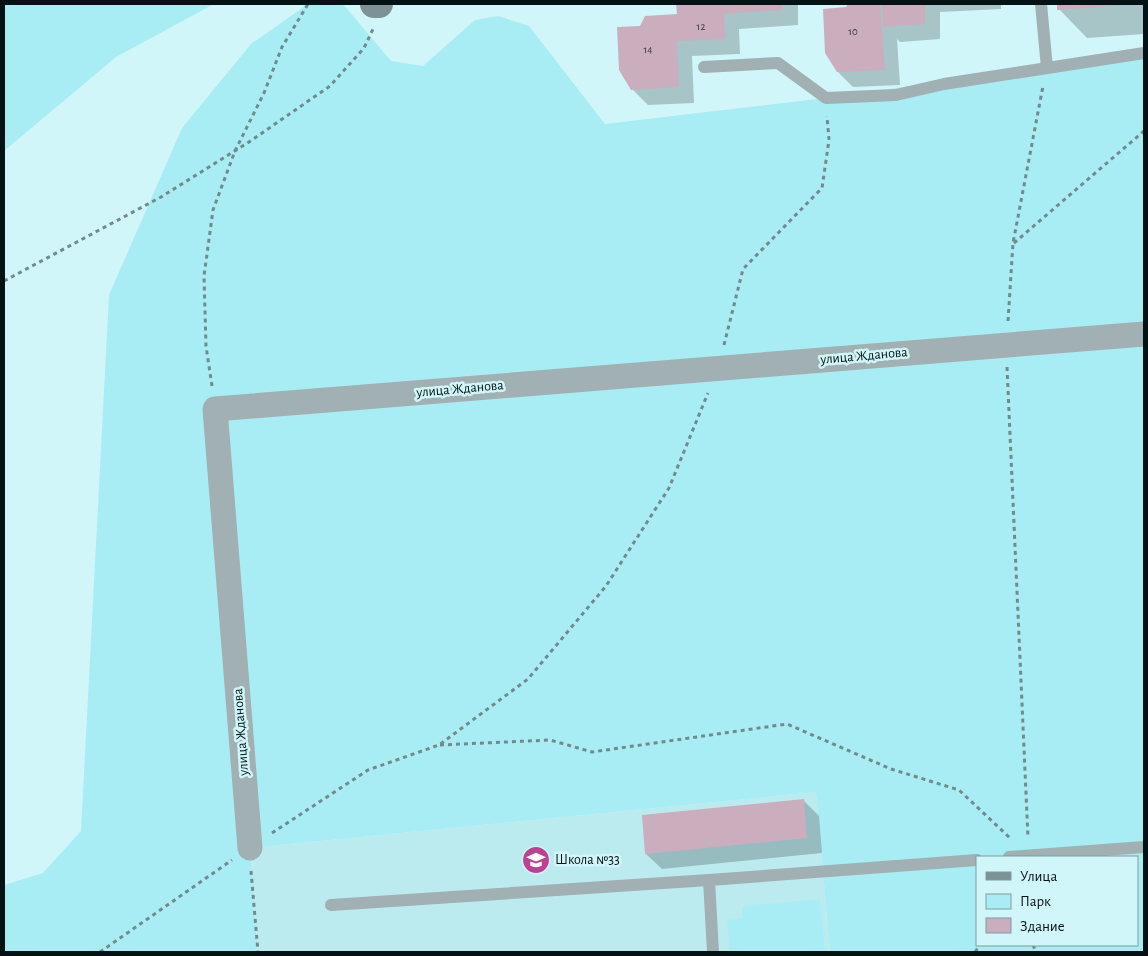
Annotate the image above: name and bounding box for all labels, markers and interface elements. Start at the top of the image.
house number: 12 [697,21,705,32]
house number: 10 [848,26,858,37]
house number: 14 [643,44,653,55]
street label: улица Жданова [819,345,909,367]
street label: улица Жданова [415,378,505,400]
street label: улица Жданова [231,687,251,777]
school or university icon: Школа №33 [521,845,551,875]
place label: Школа №33 [555,853,620,867]
legend [976,856,1138,946]
text: Улица [1020,869,1057,884]
text: Парк [1020,894,1051,909]
text: Здание [1020,919,1065,934]

